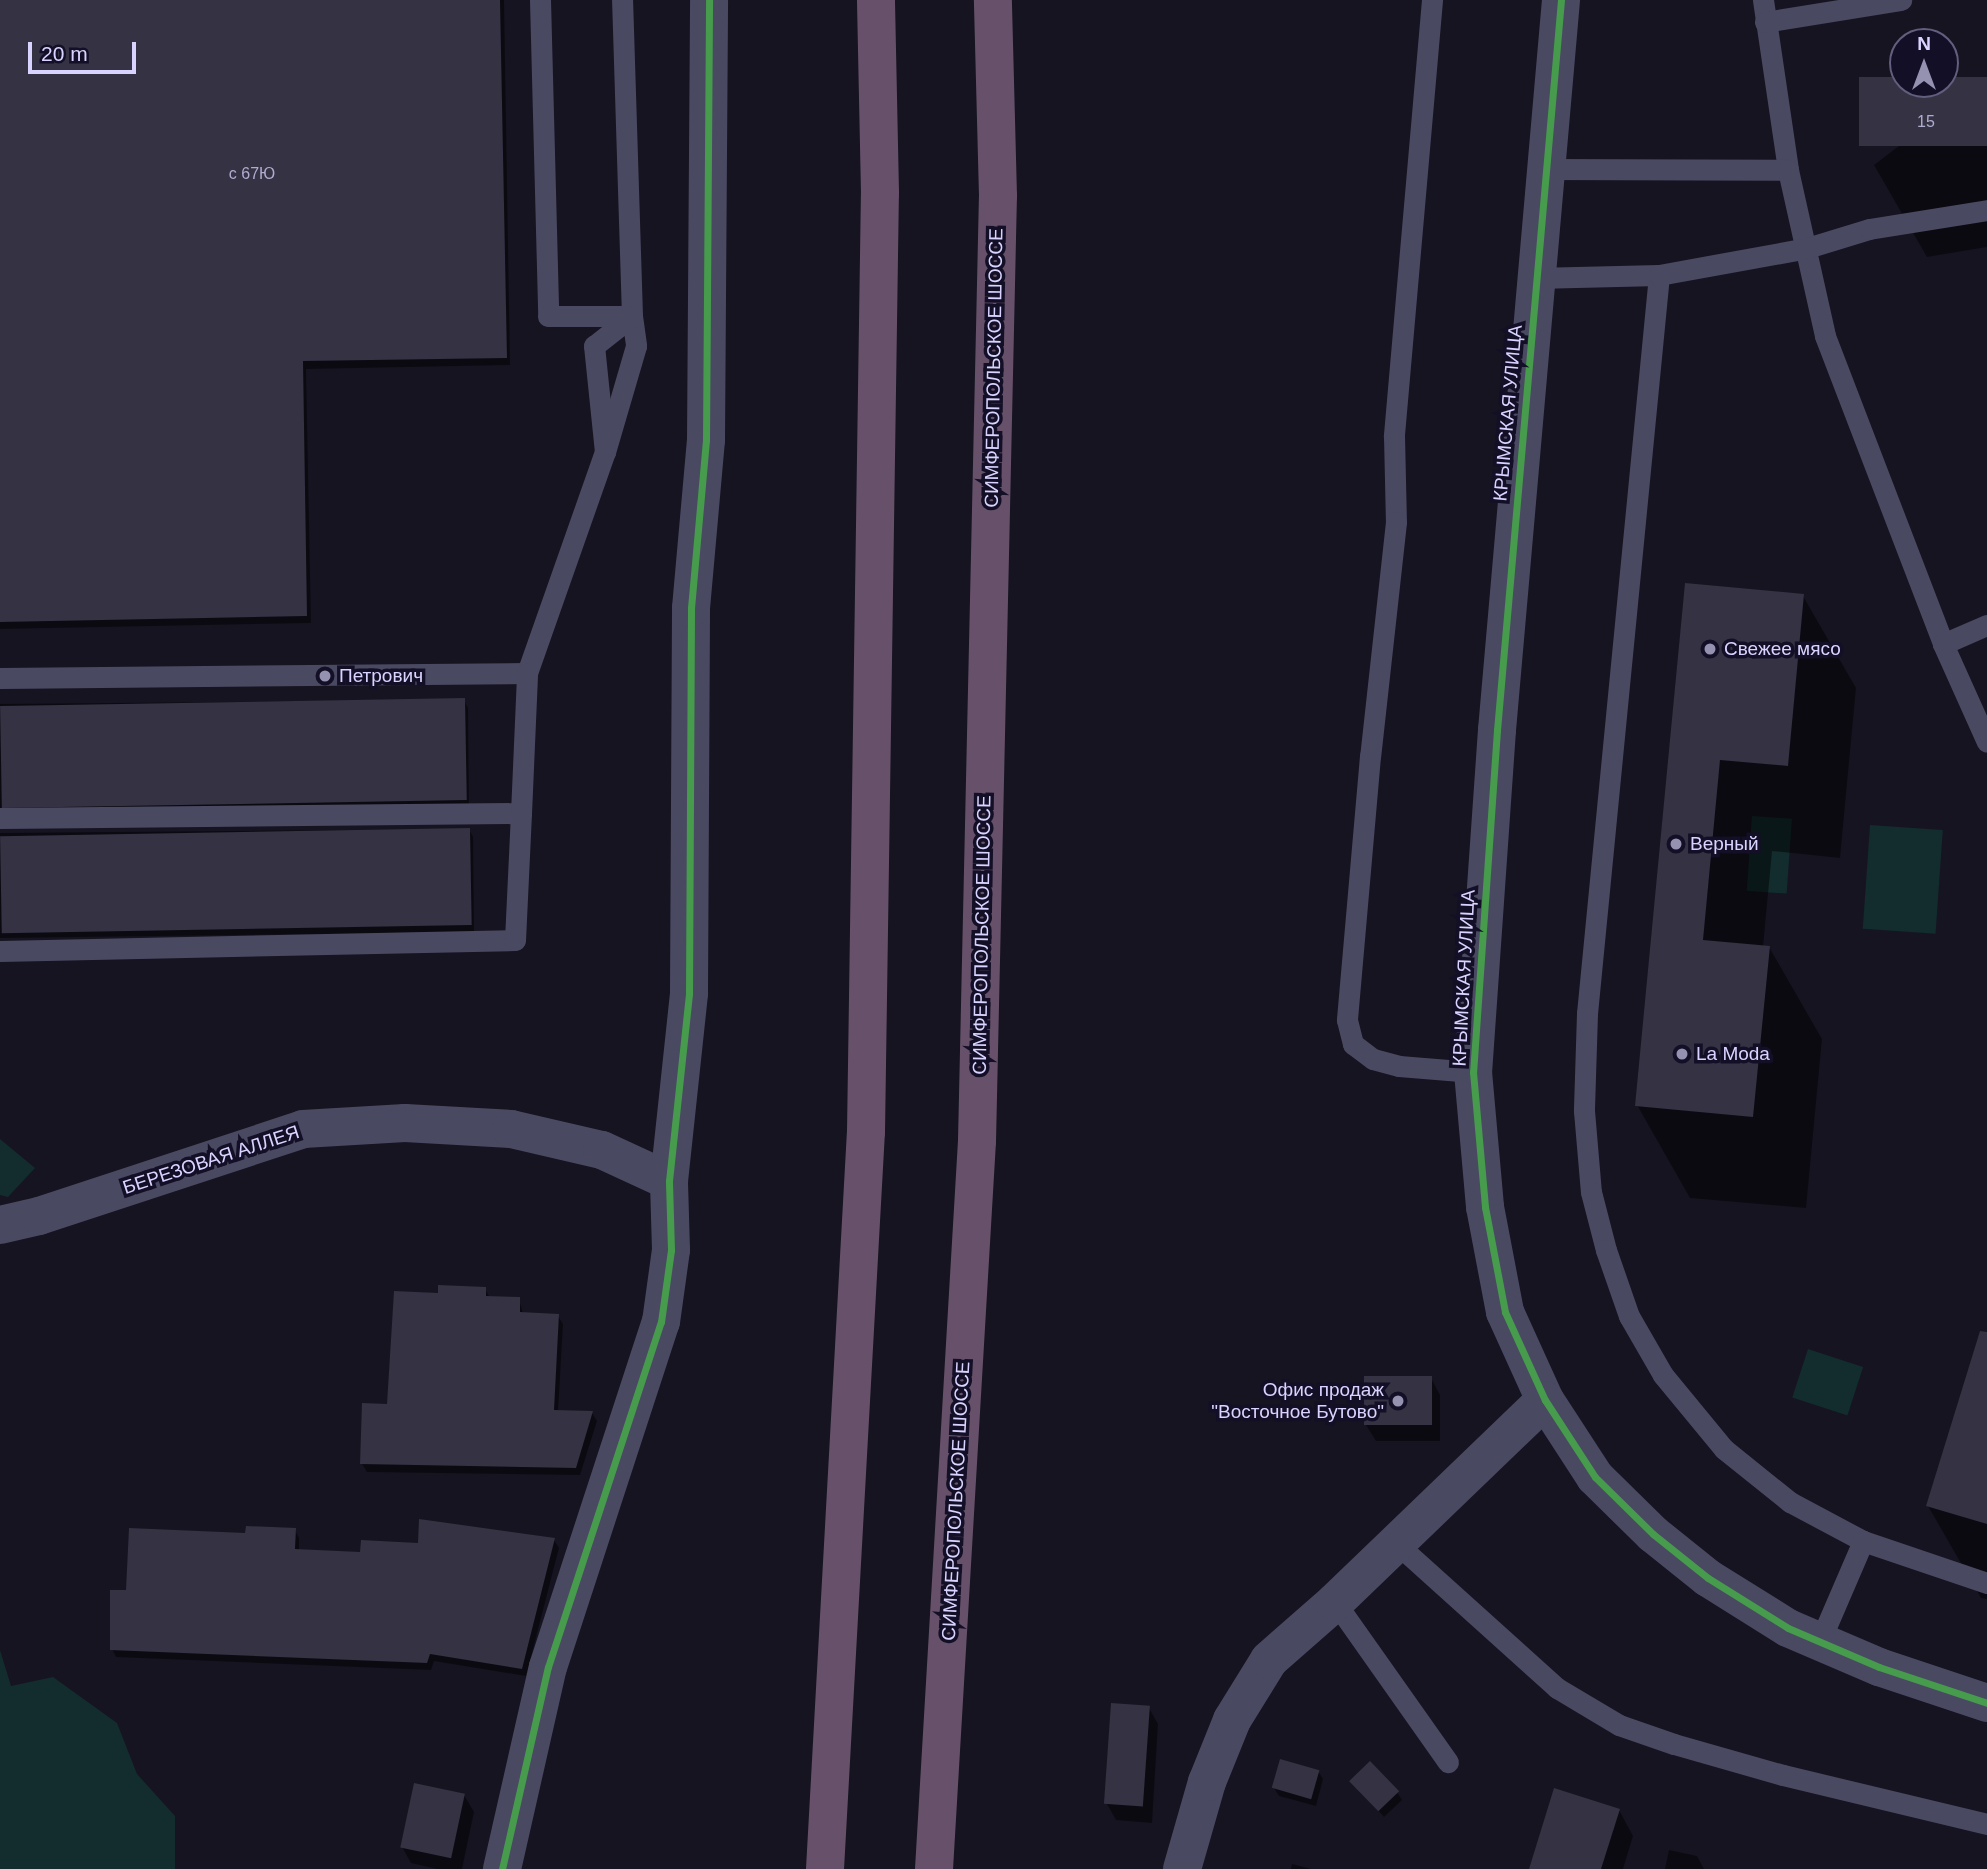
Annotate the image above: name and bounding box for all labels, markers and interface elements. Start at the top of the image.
scale bar [32,28,140,72]
north arrow [1889,28,1959,98]
text: N [1917,33,1931,54]
text: 20 m [41,42,88,65]
house number: 15 [1917,112,1935,132]
house number: с 67Ю [229,164,275,184]
street label: СИМФЕРОПОЛЬСКОЕ ШОССЕ [980,228,1008,508]
street label: КРЫМСКАЯ УЛИЦА [1489,324,1527,502]
place label: Свежее мясо [1724,638,1841,660]
marker: Свежее мясо [1702,641,1718,657]
place label: Петрович [339,665,423,687]
marker: Петрович [317,668,333,684]
street label: СИМФЕРОПОЛЬСКОЕ ШОССЕ [968,795,996,1075]
place label: Верный [1690,833,1759,855]
marker: Верный [1668,836,1684,852]
street label: КРЫМСКАЯ УЛИЦА [1448,889,1480,1067]
place label: La Moda [1696,1043,1770,1065]
marker: La Moda [1674,1046,1690,1062]
street label: БЕРЕЗОВАЯ АЛЛЕЯ [120,1121,302,1199]
street label: СИМФЕРОПОЛЬСКОЕ ШОССЕ [937,1361,975,1641]
place label: Офис продаж "Восточное Бутово" [1211,1379,1384,1423]
marker: Офис продаж "Восточное Бутово" [1390,1393,1406,1409]

